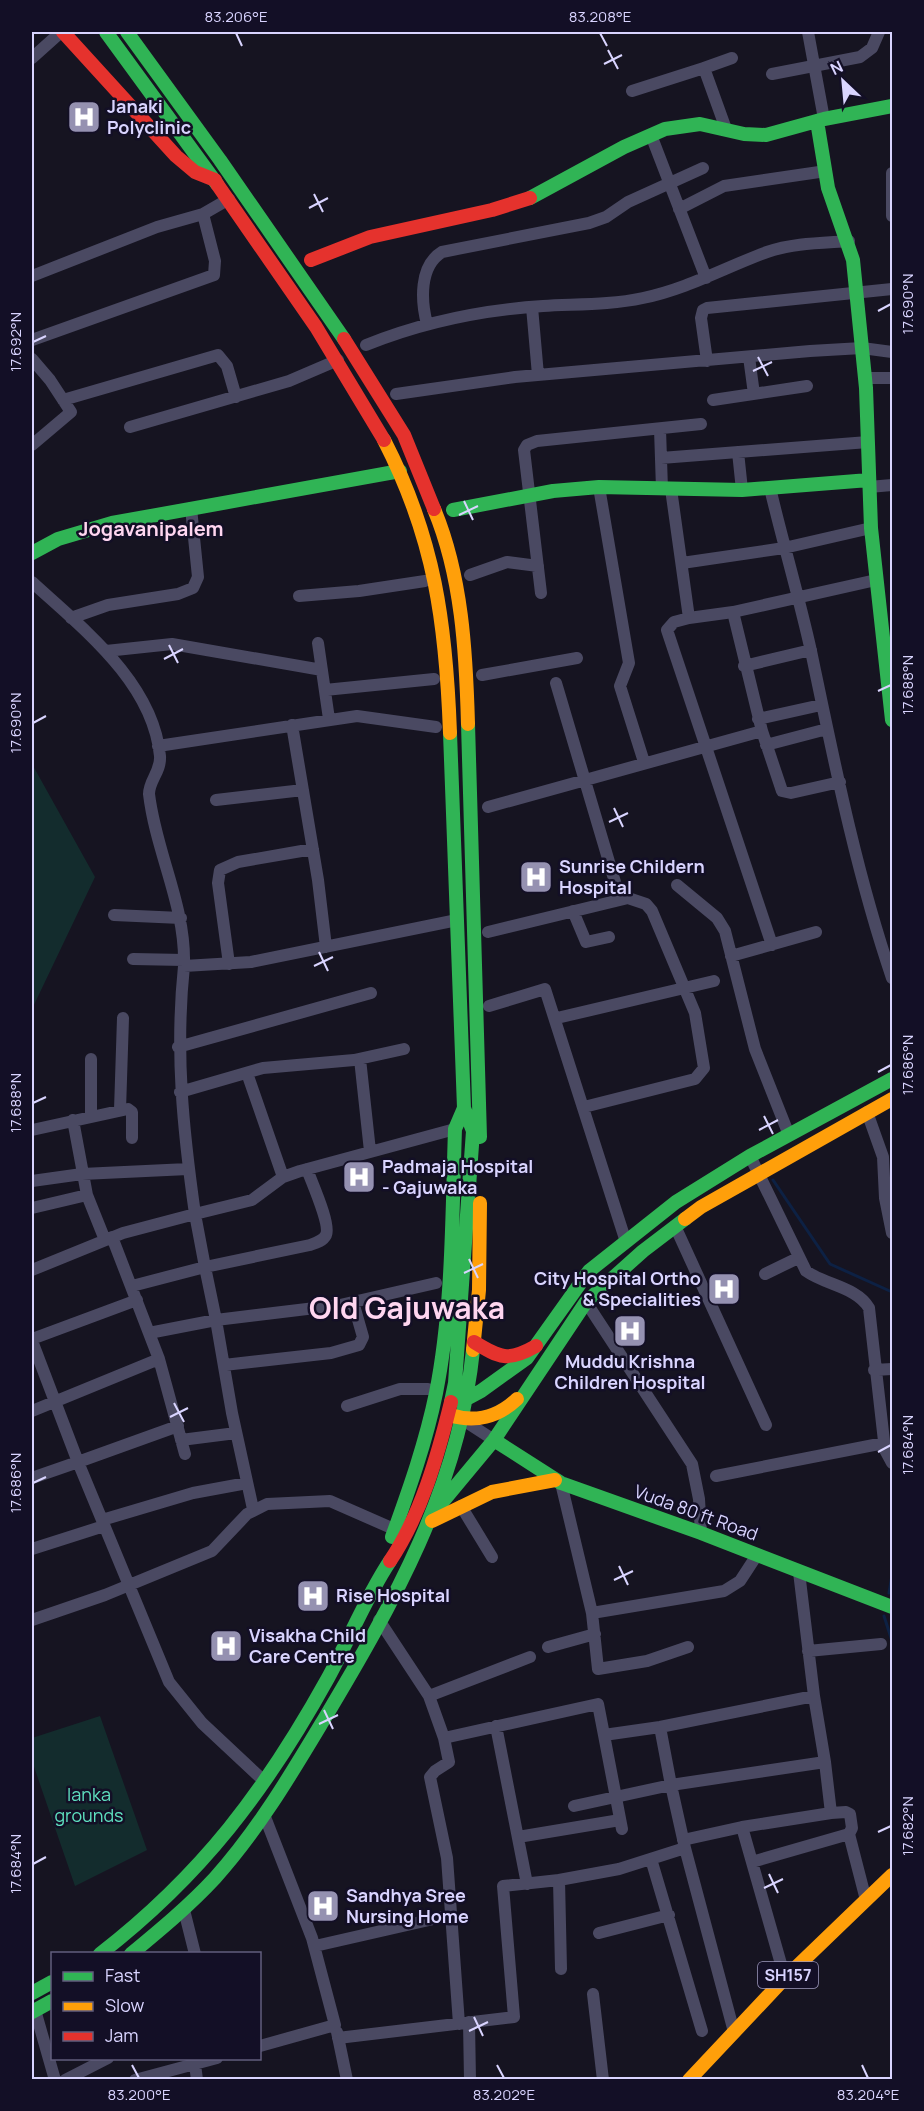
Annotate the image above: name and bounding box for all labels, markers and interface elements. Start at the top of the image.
text: 83.206°E [204,6,268,27]
text: 83.208°E [569,6,631,27]
north arrow [813,51,873,111]
text: N [826,55,846,80]
place label: Janaki Polyclinic [107,94,191,139]
hospital icon: Janaki Polyclinic [66,99,102,135]
text: 17.690°N [897,274,918,334]
text: 17.692°N [5,312,26,372]
district label: Jogavanipalem [78,515,224,542]
text: 17.688°N [897,655,918,715]
text: 17.690°N [5,693,26,753]
place label: Sunrise Childern Hospital [559,854,705,899]
hospital icon: Sunrise Childern Hospital [518,859,554,895]
text: 17.686°N [897,1035,918,1095]
text: 17.688°N [5,1073,26,1133]
place label: Padmaja Hospital - Gajuwaka [382,1154,533,1199]
hospital icon: Padmaja Hospital - Gajuwaka [341,1159,377,1195]
place label: City Hospital Ortho & Specialities [534,1266,701,1311]
hospital icon: City Hospital Ortho & Specialities [706,1271,742,1307]
district label: Old Gajuwaka [309,1287,505,1328]
hospital icon: Muddu Krishna Children Hospital [612,1313,648,1349]
place label: Muddu Krishna Children Hospital [554,1349,706,1394]
text: 17.684°N [897,1415,918,1475]
text: 17.686°N [5,1453,26,1513]
street label: Vuda 80 ft Road [631,1479,762,1546]
hospital icon: Rise Hospital [295,1578,331,1614]
place label: Rise Hospital [336,1583,450,1607]
place label: Visakha Child Care Centre [249,1623,366,1668]
hospital icon: Visakha Child Care Centre [208,1628,244,1664]
park label: lanka grounds [54,1782,124,1827]
text: 17.682°N [897,1796,918,1856]
text: 17.684°N [5,1834,26,1894]
place label: Sandhya Sree Nursing Home [346,1883,469,1928]
hospital icon: Sandhya Sree Nursing Home [305,1888,341,1924]
legend [51,1952,261,2060]
road number: SH157 [758,1962,818,1988]
text: Fast [105,1963,140,1987]
text: Slow [105,1993,145,2017]
text: Jam [105,2023,139,2047]
text: 83.200°E [108,2084,170,2105]
text: 83.202°E [473,2084,535,2105]
text: 83.204°E [837,2084,899,2105]

